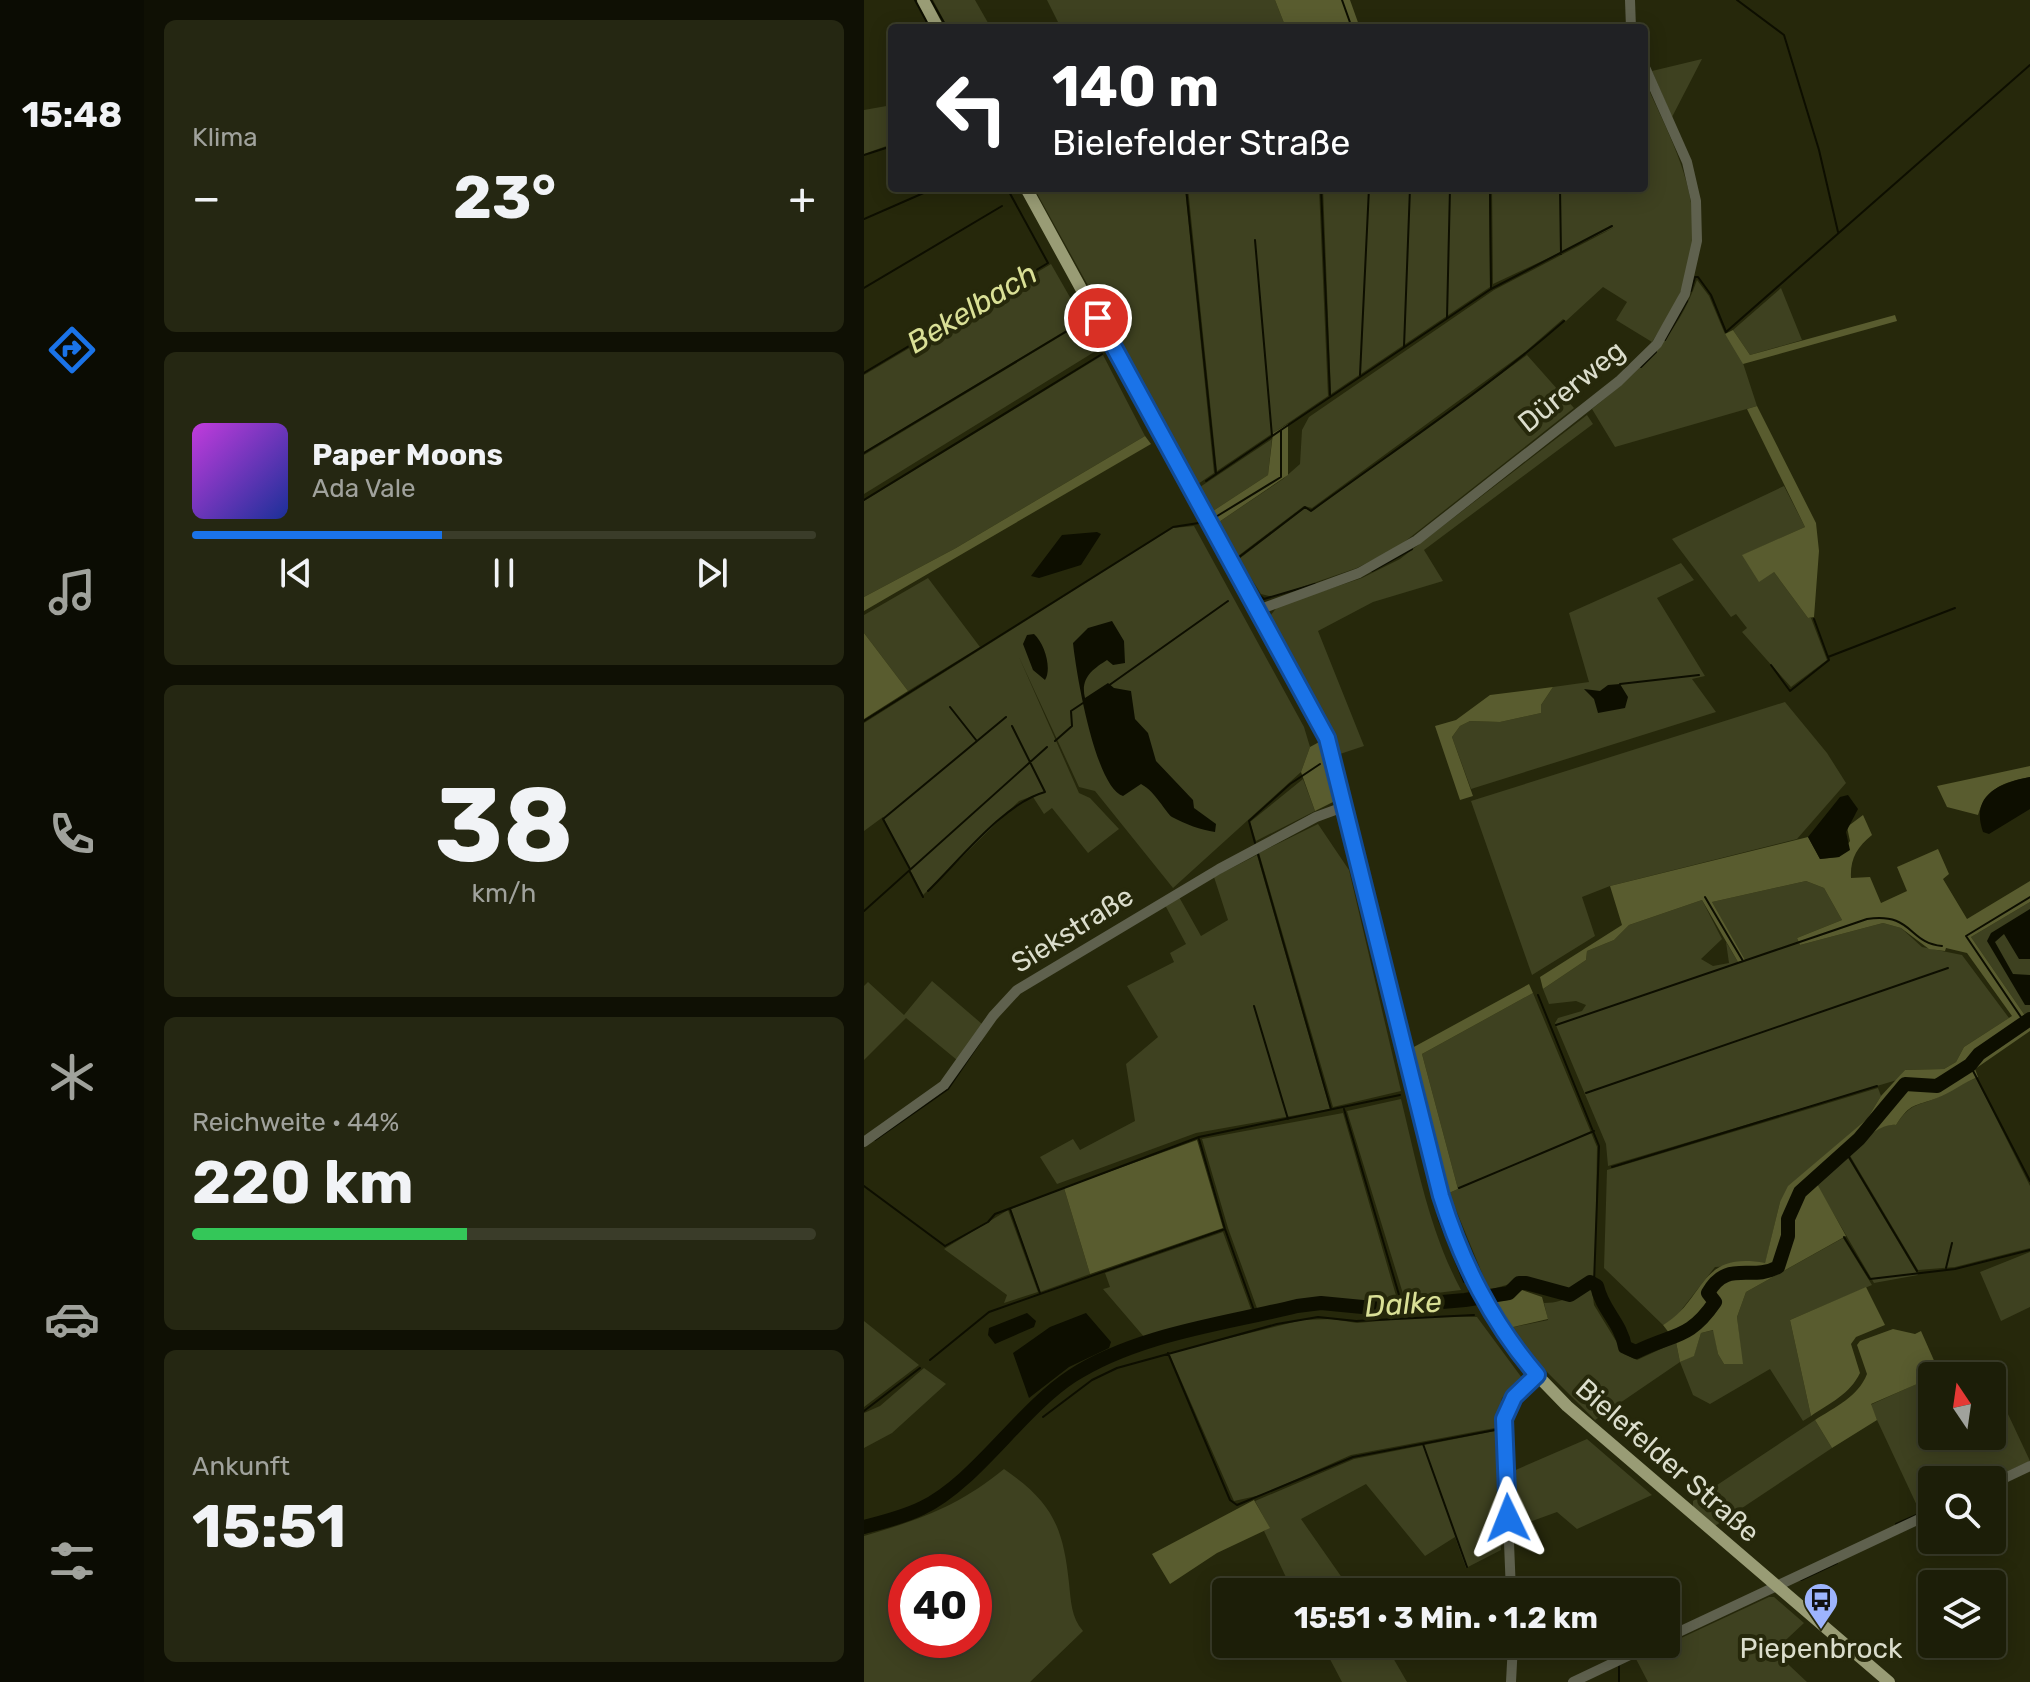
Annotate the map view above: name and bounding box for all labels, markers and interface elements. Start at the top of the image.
text: 140 m [1052,54,1219,120]
icon: left [920,56,1024,160]
text: 15:48 [22,93,122,136]
text: Bielefelder Straße [1052,121,1350,164]
text: Klima [192,122,258,153]
text: 23° [453,162,556,233]
text: − [192,172,221,224]
text: + [789,172,816,224]
water label: Bekelbach [900,255,1044,361]
pin [1064,284,1132,352]
icon: arrive [1076,296,1120,340]
icon: directions [44,322,100,378]
street label: Dürerweg [1511,334,1631,439]
text: Paper Moons [312,437,503,473]
text: Ada Vale [312,473,416,504]
icon: previous [274,551,318,595]
icon: pause [482,551,526,595]
icon: next [690,551,734,595]
icon: music [44,564,100,620]
text: 38 [435,764,573,887]
icon: phone [44,806,100,862]
text: km/h [472,878,536,909]
street label: Siekstraße [1005,879,1139,980]
icon: climate [44,1049,100,1105]
text: Reichweite · 44% [192,1107,399,1138]
text: 220 km [192,1147,414,1218]
water label: Dalke [1363,1283,1443,1325]
icon: car [44,1291,100,1347]
north arrow [1918,1362,2006,1450]
map controls [1918,1362,2006,1658]
street label: Bielefelder Straße [1569,1372,1766,1549]
text: Ankunft [192,1451,290,1482]
button: search [1918,1466,2006,1554]
position arrow [1466,1476,1550,1560]
text: 15:51 [192,1491,346,1562]
icon: filters [44,1533,100,1589]
speed limit sign: 40 [888,1554,992,1658]
button: layers [1918,1570,2006,1658]
bus stop icon: Piepenbrock [1802,1581,1840,1631]
text: 15:51 · 3 Min. · 1.2 km [1294,1600,1598,1636]
place label: Piepenbrock [1740,1632,1903,1665]

